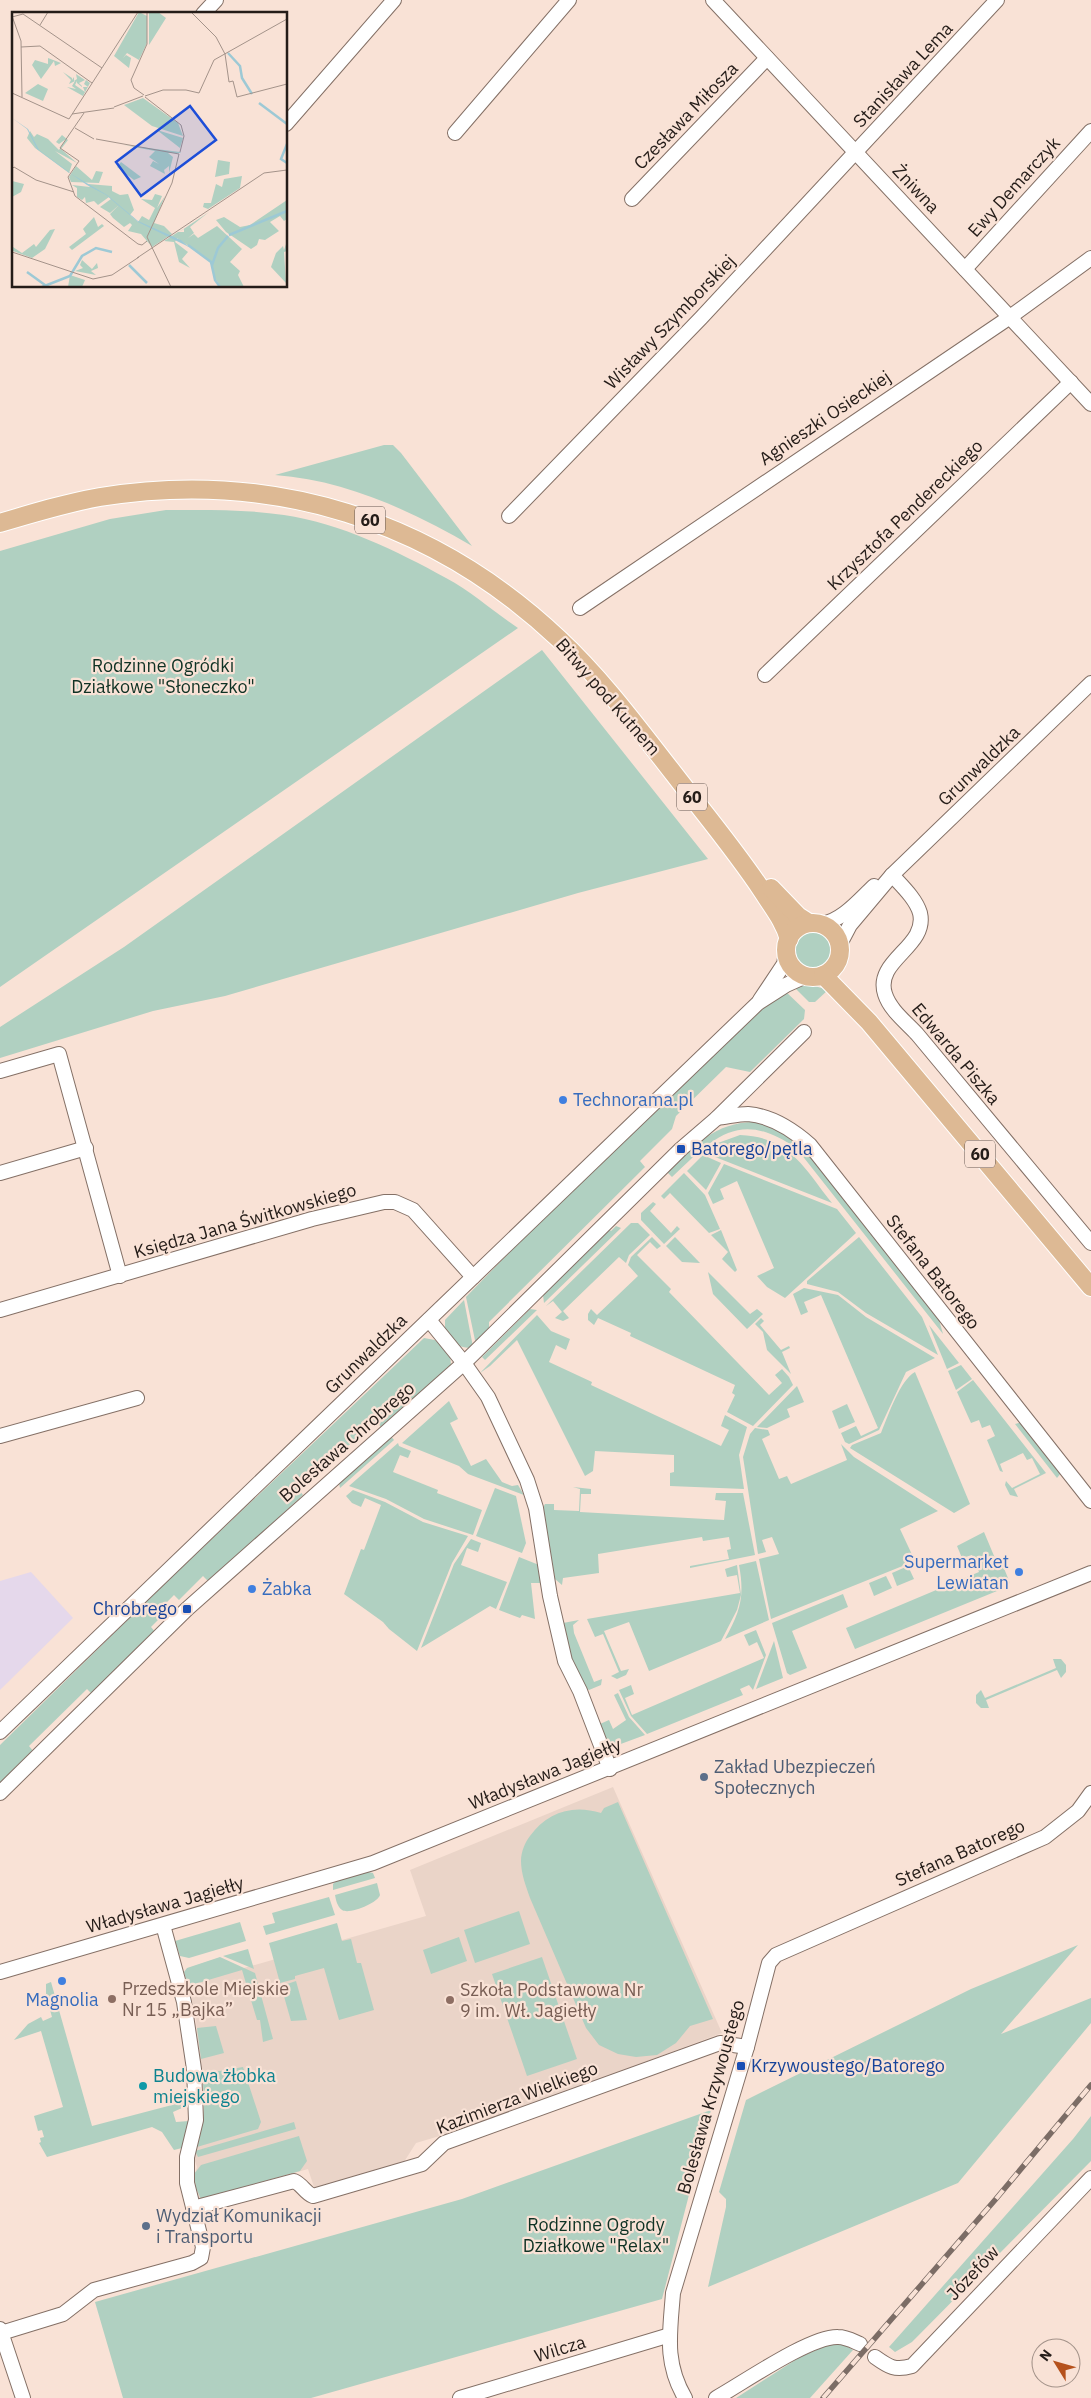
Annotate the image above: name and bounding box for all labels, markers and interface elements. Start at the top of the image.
inset map [12,12,288,288]
street label: Stanisława Lema [848,17,958,132]
street label: Czesława Miłosza [628,57,743,174]
street label: Ewy Demarczyk [963,131,1065,242]
street label: Żniwna [888,159,945,218]
street label: Wisławy Szymborskiej [599,249,740,394]
street label: Agnieszki Osieckiej [754,365,895,470]
street label: Krzysztofa Pendereckiego [822,434,987,595]
road number: 60 [355,506,385,534]
street label: Bitwy pod Kutnem [551,633,666,760]
park label: Rodzinne Ogródki Działkowe "Słoneczko" [71,654,255,698]
street label: Grunwaldzka [933,720,1025,811]
road number: 60 [677,784,707,810]
street label: Edwarda Piszka [907,998,1006,1110]
place label: Technorama.pl [573,1088,694,1111]
marker: Technorama.pl [557,1094,569,1106]
place label: Batorego/pętla [691,1137,813,1160]
road number: 60 [965,1140,995,1168]
marker: Batorego/pętla [675,1143,687,1155]
street label: Księdza Jana Świtkowskiego [131,1178,359,1263]
street label: Stefana Batorego [881,1210,985,1334]
street label: Grunwaldzka [320,1308,412,1399]
street label: Bolesława Chrobrego [274,1377,419,1507]
place label: Supermarket Lewiatan [904,1550,1009,1594]
marker: Supermarket Lewiatan [1013,1566,1025,1578]
place label: Żabka [262,1577,312,1600]
marker: Żabka [246,1583,258,1595]
place label: Chrobrego [93,1597,177,1620]
marker: Chrobrego [181,1603,193,1615]
street label: Władysława Jagiełły [465,1732,624,1815]
place label: Zakład Ubezpieczeń Społecznych [714,1755,876,1799]
marker: Zakład Ubezpieczeń Społecznych [698,1771,710,1783]
street label: Stefana Batorego [891,1814,1028,1891]
street label: Władysława Jagiełły [84,1871,246,1938]
marker: Magnolia [56,1975,68,1987]
place label: Przedszkole Miejskie Nr 15 „Bajka” [122,1977,289,2021]
place label: Szkoła Podstawowa Nr 9 im. Wł. Jagiełły [460,1978,643,2022]
place label: Magnolia [25,1988,99,2011]
marker: Przedszkole Miejskie Nr 15 „Bajka” [106,1993,118,2005]
marker: Szkoła Podstawowa Nr 9 im. Wł. Jagiełły [444,1994,456,2006]
street label: Bolesława Krzywoustego [672,1997,749,2197]
place label: Krzywoustego/Batorego [751,2054,945,2077]
street label: Kazimierza Wielkiego [433,2056,601,2139]
marker: Krzywoustego/Batorego [735,2060,747,2072]
place label: Budowa żłobka miejskiego [153,2064,276,2108]
marker: Budowa żłobka miejskiego [137,2080,149,2092]
place label: Wydział Komunikacji i Transportu [156,2204,322,2248]
park label: Rodzinne Ogrody Działkowe "Relax" [523,2213,669,2257]
marker: Wydział Komunikacji i Transportu [140,2220,152,2232]
street label: Józefów [941,2240,1004,2305]
street label: Wilcza [531,2330,589,2367]
north arrow [1031,2338,1081,2388]
text: N [1035,2346,1056,2365]

